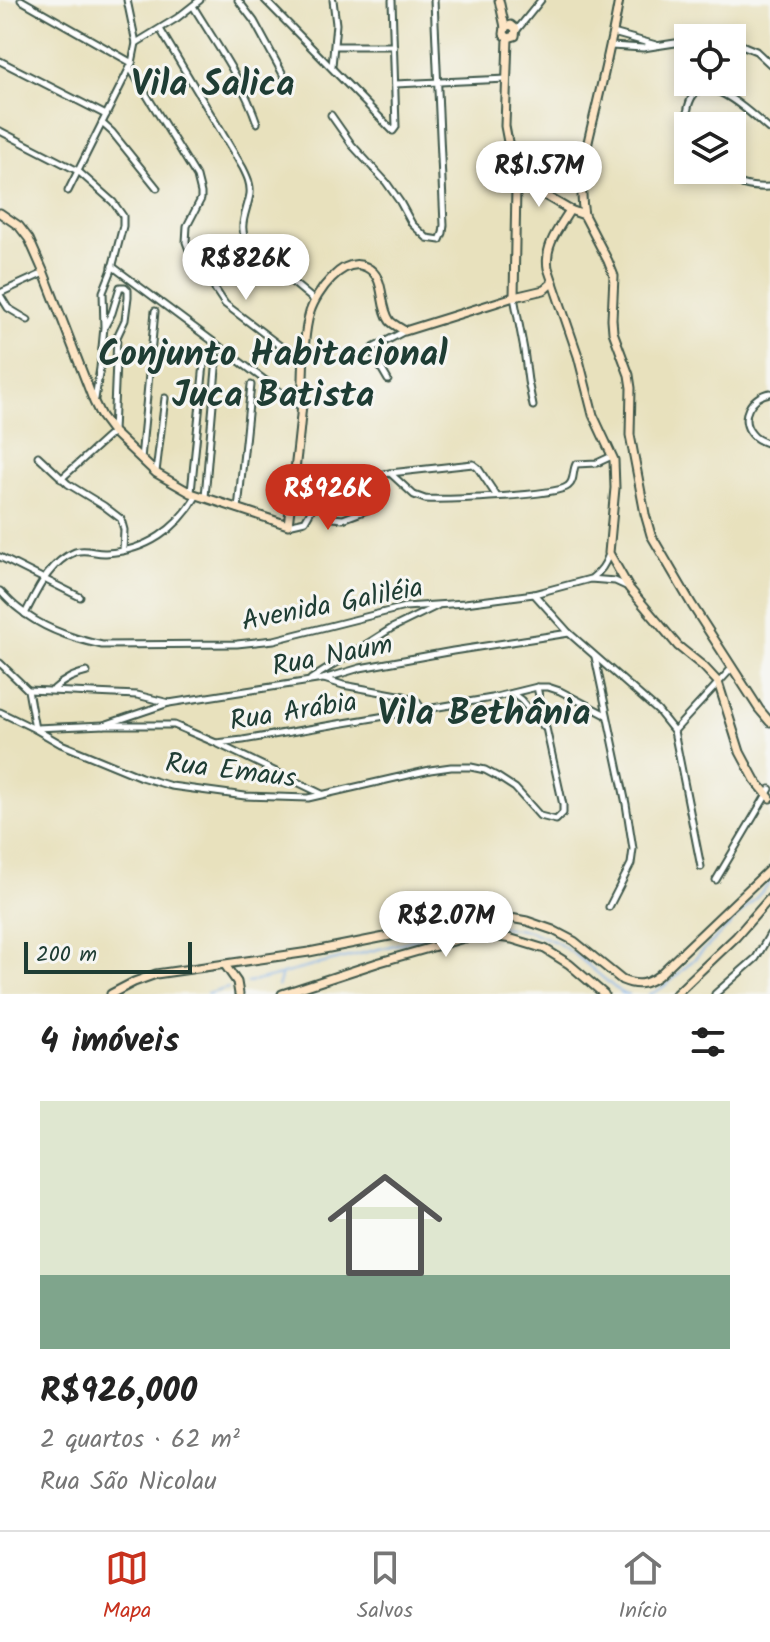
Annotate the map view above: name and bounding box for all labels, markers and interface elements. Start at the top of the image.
map controls [674,24,746,184]
button: locate [674,24,746,96]
district label: Vila Salica [131,57,295,114]
button: layers [674,112,746,184]
pin: R$1.57M [465,141,613,209]
text: R$1.57M [494,146,584,188]
pin: R$826K [181,234,311,302]
text: R$826K [200,239,292,281]
district label: Conjunto Habitacional Juca Batista [98,327,448,425]
pin: R$926K [263,464,393,532]
text: R$926K [283,469,373,511]
street label: Avenida Galiléia [238,566,427,645]
street label: Rua Naum [268,623,397,690]
street label: Rua Arábia [227,680,360,745]
district label: Vila Bethânia [377,686,591,743]
street label: Rua Emaus [163,741,299,802]
pin: R$2.07M [372,891,520,959]
text: R$2.07M [397,896,495,938]
scale bar [24,938,192,974]
text: 200 m [36,938,97,973]
text: 4 imóveis [40,1015,179,1069]
icon: filters [686,1020,730,1064]
icon: home [313,1153,457,1297]
text: R$926,000 [40,1365,197,1419]
text: 2 quartos · 62 m² [40,1419,240,1461]
text: Rua São Nicolau [40,1461,217,1503]
tab: Mapa [103,1546,151,1629]
tab: Salvos [357,1546,413,1629]
tab: Início [618,1546,667,1629]

